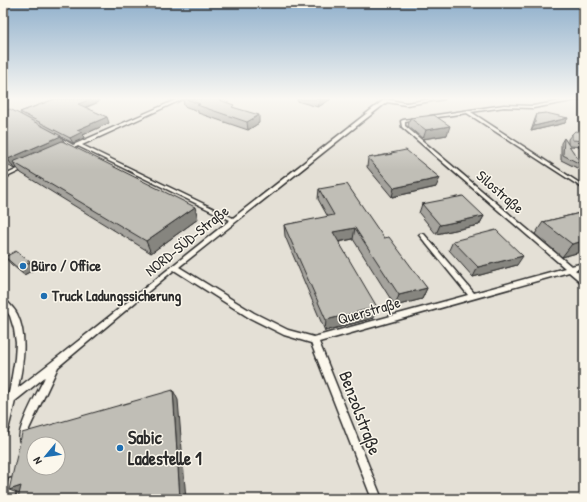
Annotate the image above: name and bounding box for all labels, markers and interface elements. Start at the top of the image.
street label: Silostraße [472,165,529,218]
street label: NORD-SÜD-Straße [140,200,233,281]
place label: Büro / Office [31,255,101,276]
marker: Büro / Office [18,261,28,271]
place label: Truck Ladungssicherung [51,285,182,307]
marker: Truck Ladungssicherung [39,291,49,301]
street label: Querstraße [335,292,403,329]
street label: Benzolstraße [333,367,388,458]
place label: Sabic Ladestelle 1 [128,425,202,471]
north arrow [26,436,66,476]
marker: Sabic Ladestelle 1 [115,443,125,453]
text: N [30,455,45,467]

